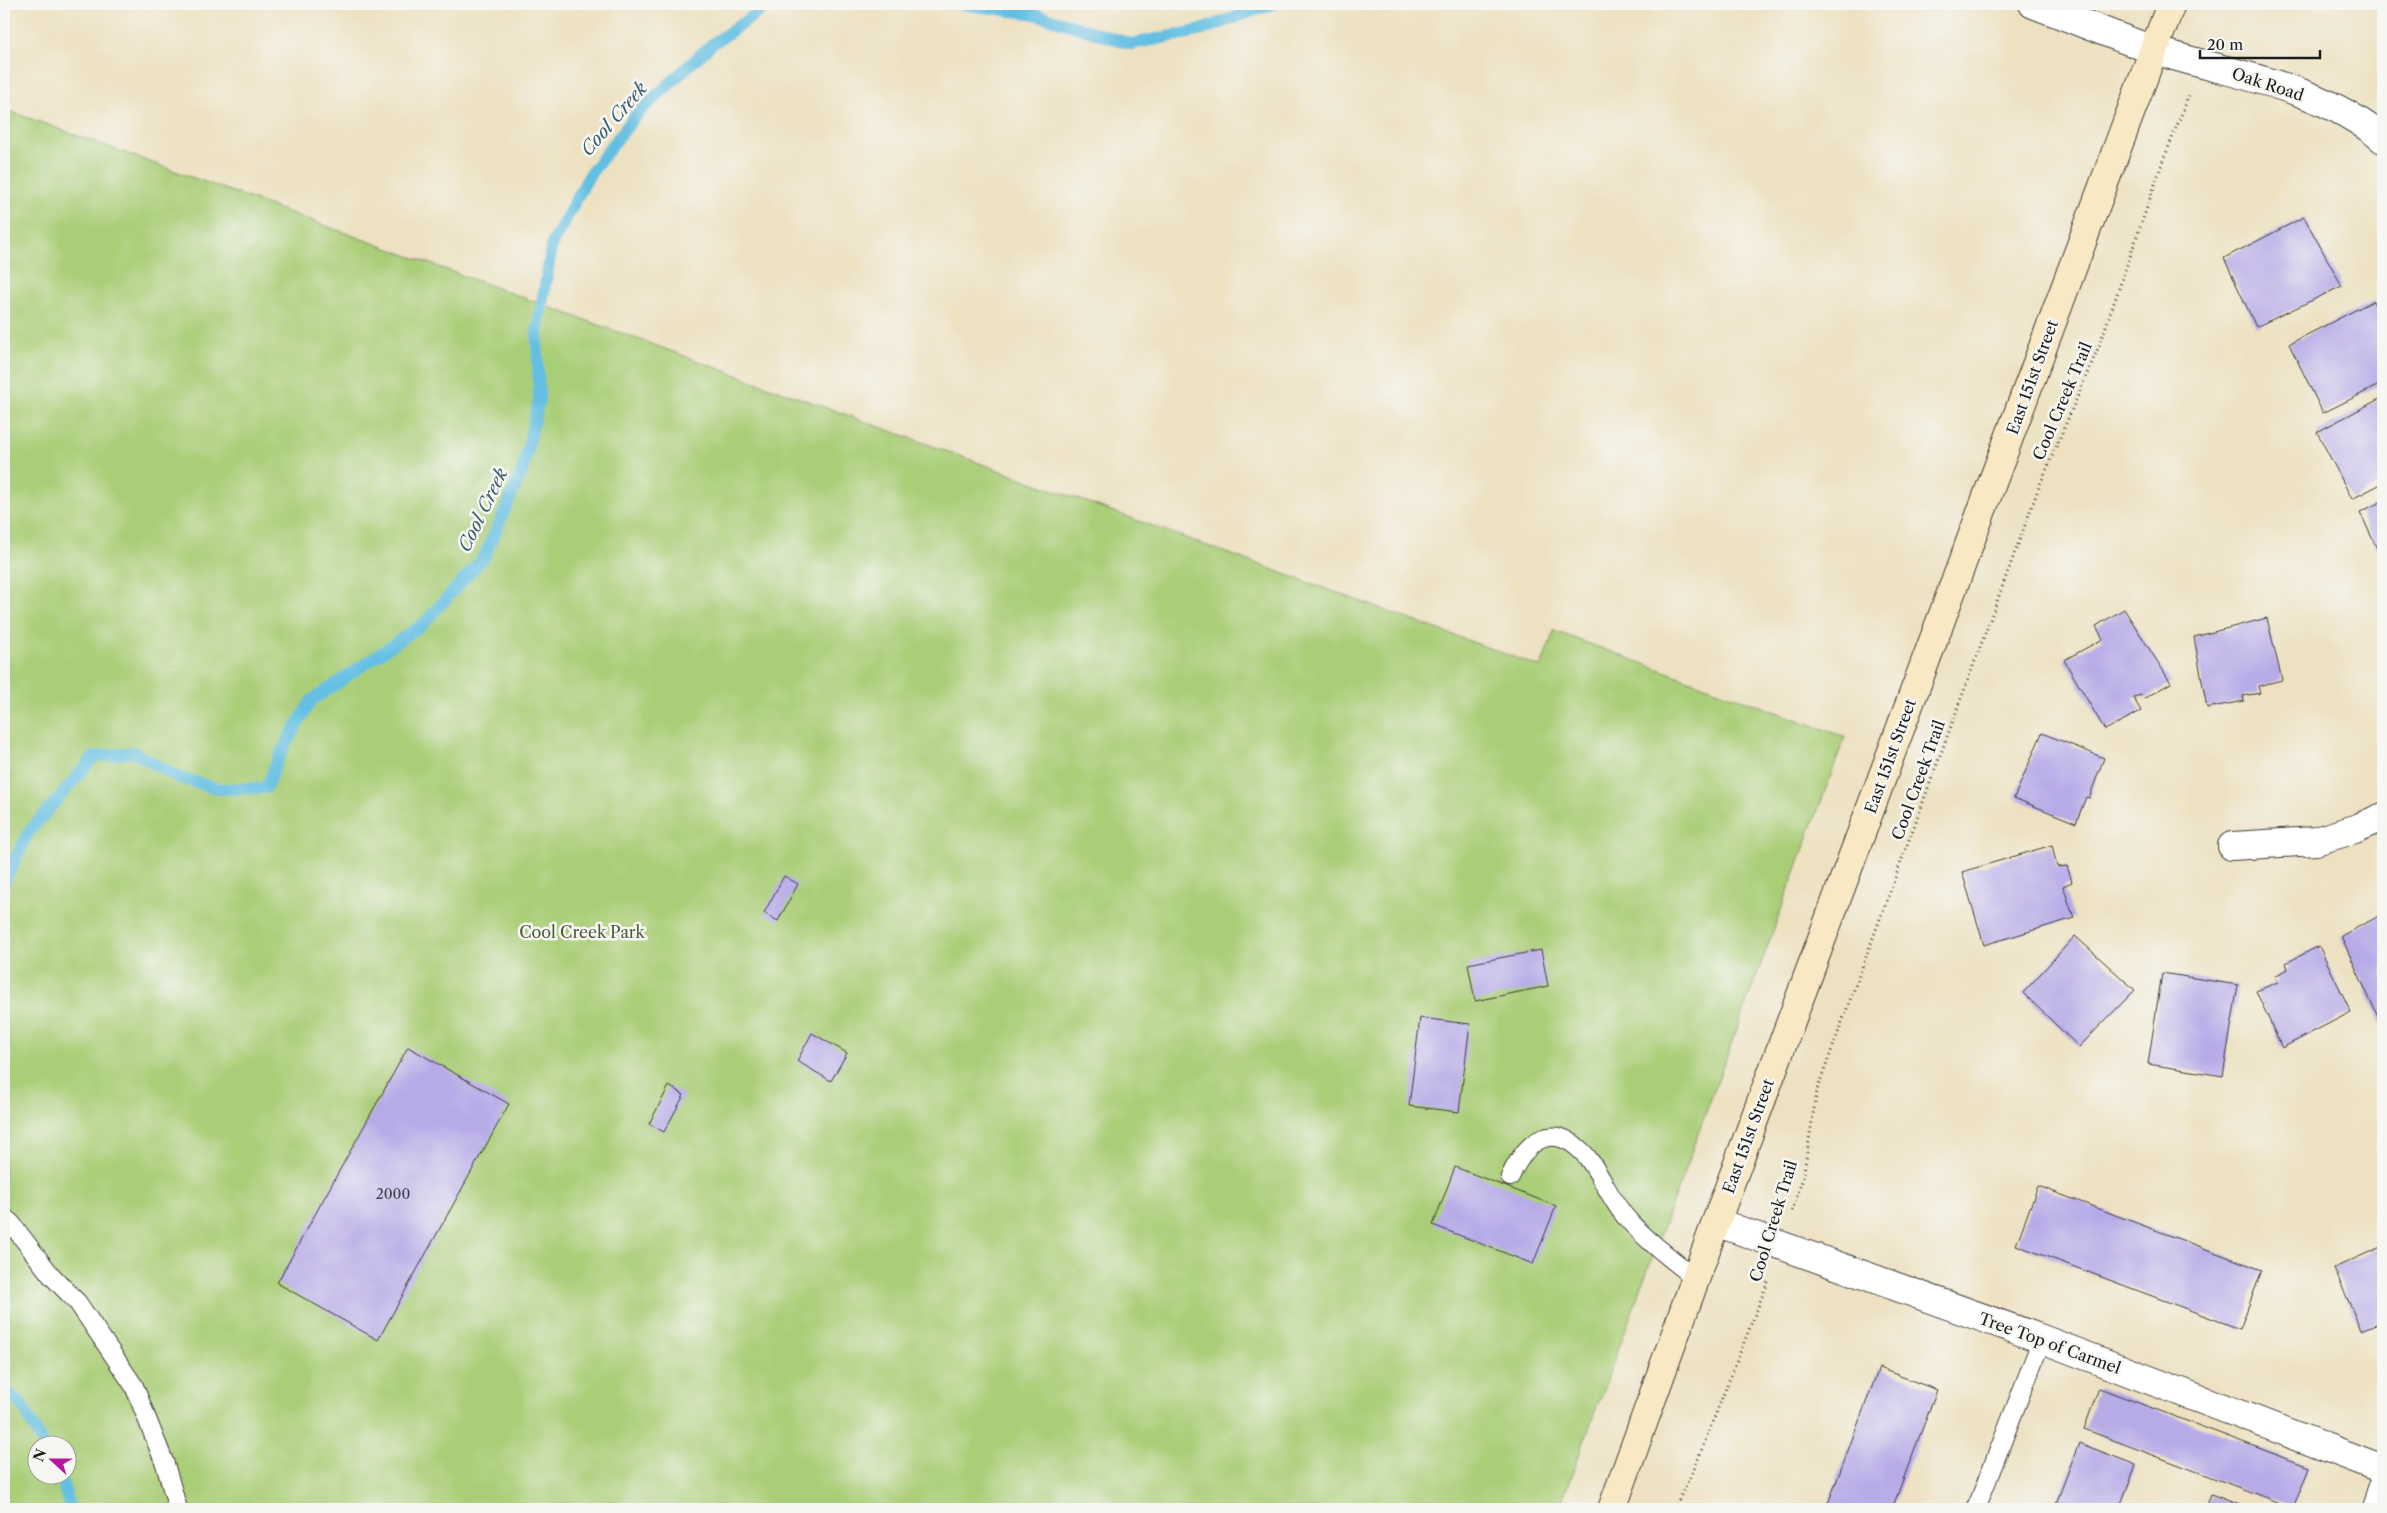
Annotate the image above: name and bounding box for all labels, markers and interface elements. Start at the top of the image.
scale bar [2200,28,2320,60]
text: 20 m [2207,35,2243,54]
street label: Oak Road [2229,63,2307,105]
water label: Cool Creek [576,77,652,160]
street label: East 151st Street [2002,317,2062,437]
street label: Cool Creek Trail [2028,339,2096,463]
water label: Cool Creek [453,464,513,555]
street label: East 151st Street [1860,696,1920,816]
street label: Cool Creek Trail [1887,717,1949,843]
park label: Cool Creek Park [519,922,646,942]
street label: East 151st Street [1718,1076,1778,1196]
street label: Cool Creek Trail [1745,1157,1801,1284]
house number: 2000 [376,1185,410,1203]
street label: Tree Top of Carmel [1976,1308,2124,1378]
north arrow [28,1436,78,1486]
text: N [29,1446,50,1464]

